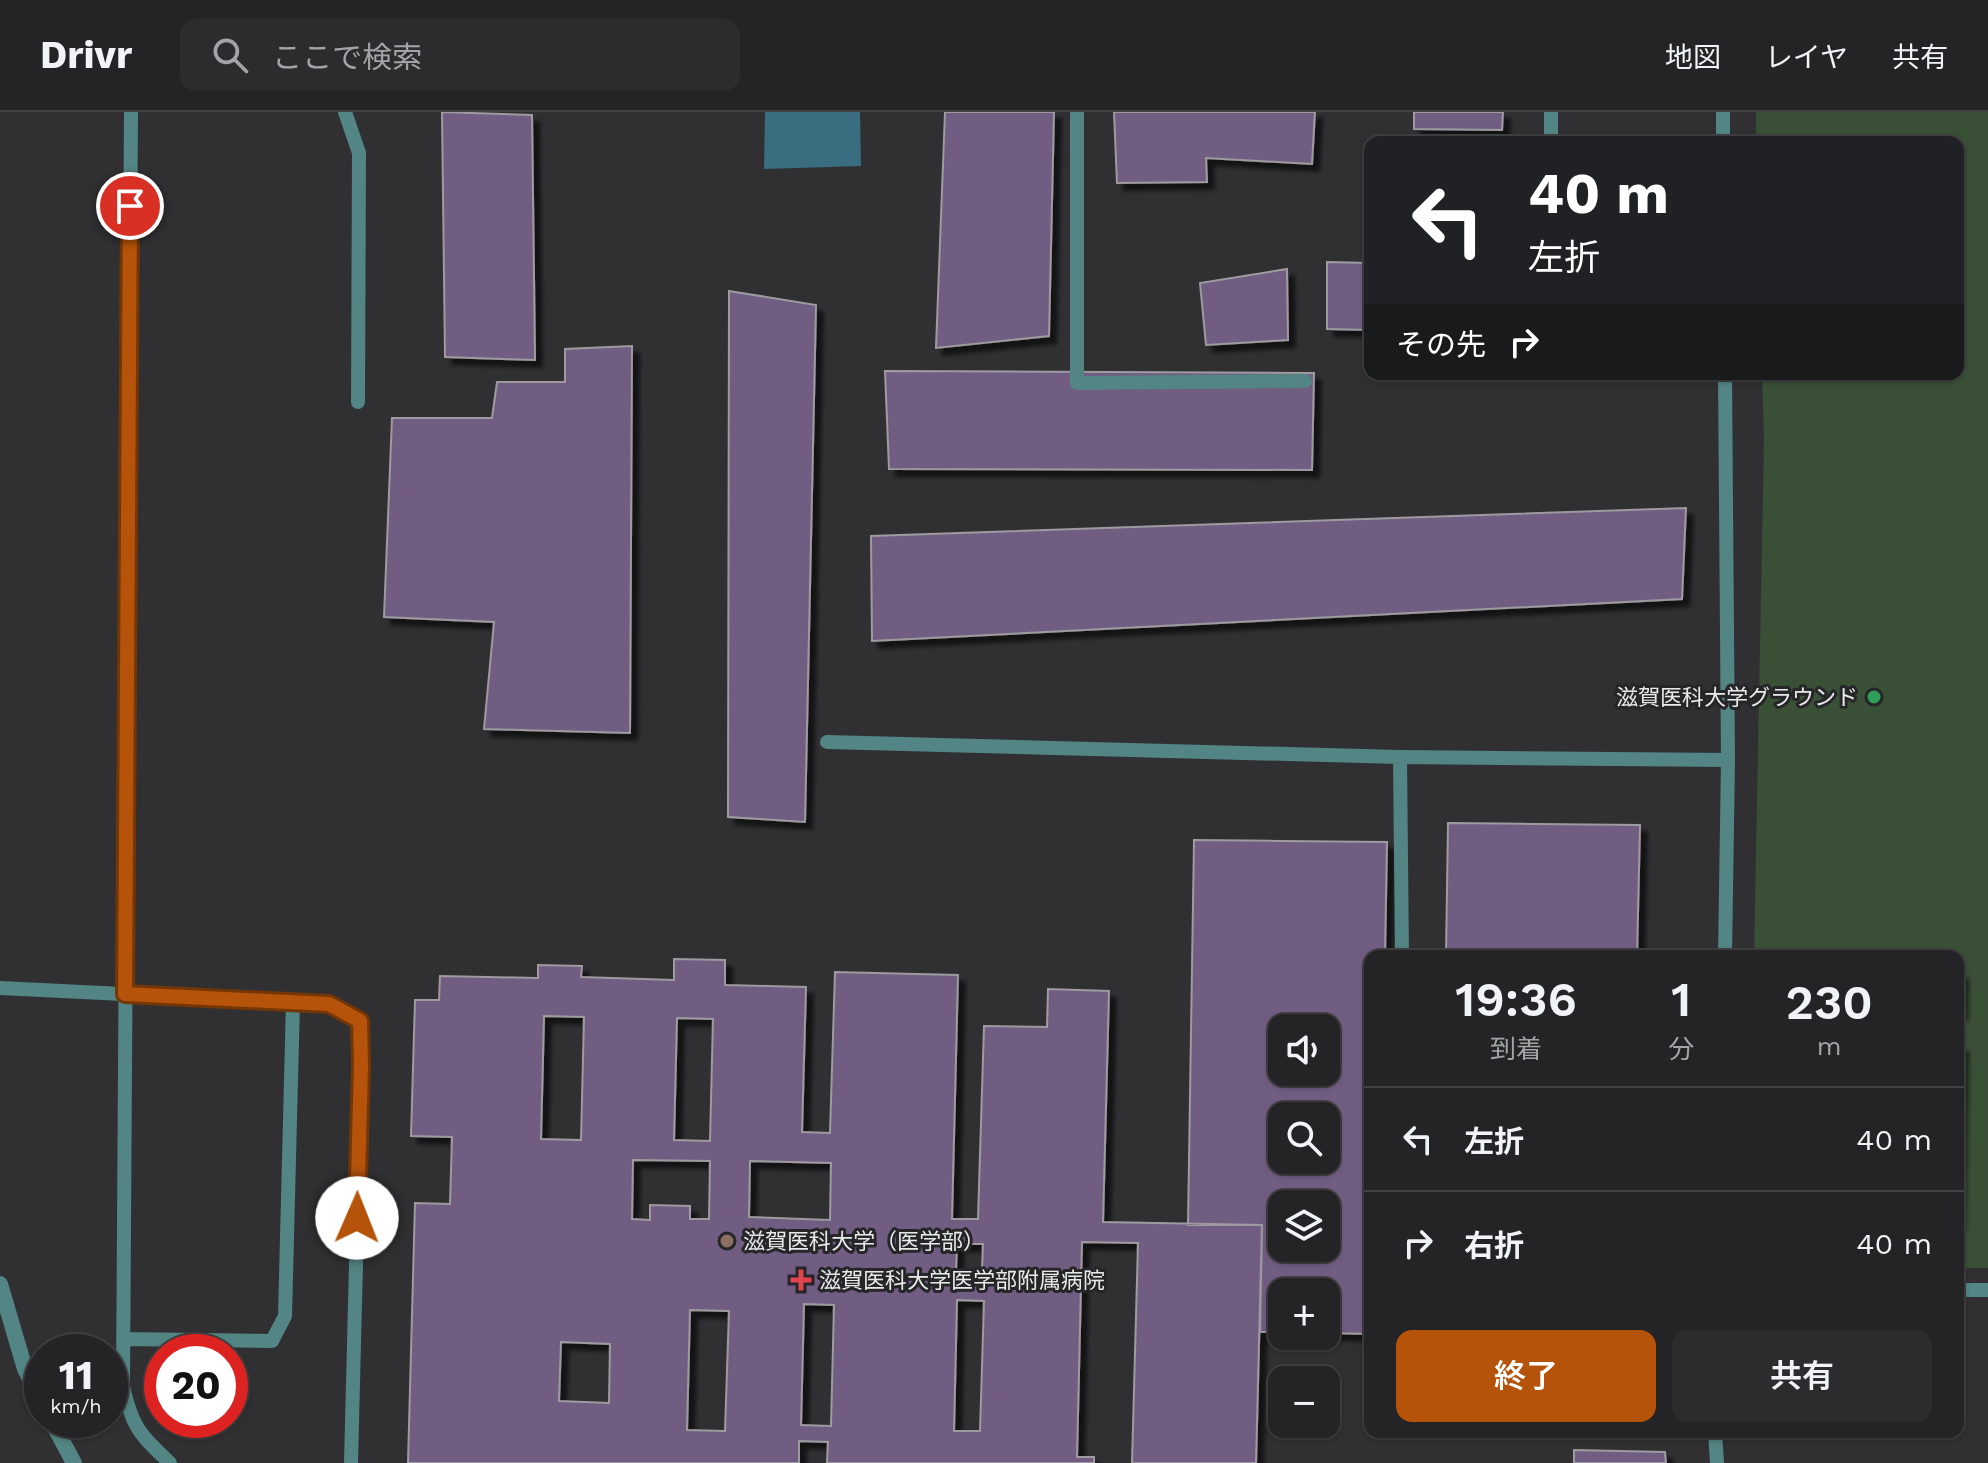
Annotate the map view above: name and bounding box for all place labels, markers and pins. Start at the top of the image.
pin [96,172,164,240]
place label: 滋賀医科大学グラウンド [1616,685,1858,710]
marker: 滋賀医科大学グラウンド [1865,688,1883,706]
place label: 滋賀医科大学（医学部） [743,1229,985,1254]
marker: 滋賀医科大学（医学部） [718,1232,736,1250]
place label: 滋賀医科大学医学部附属病院 [819,1268,1105,1293]
marker: 滋賀医科大学医学部附属病院 [790,1269,812,1291]

